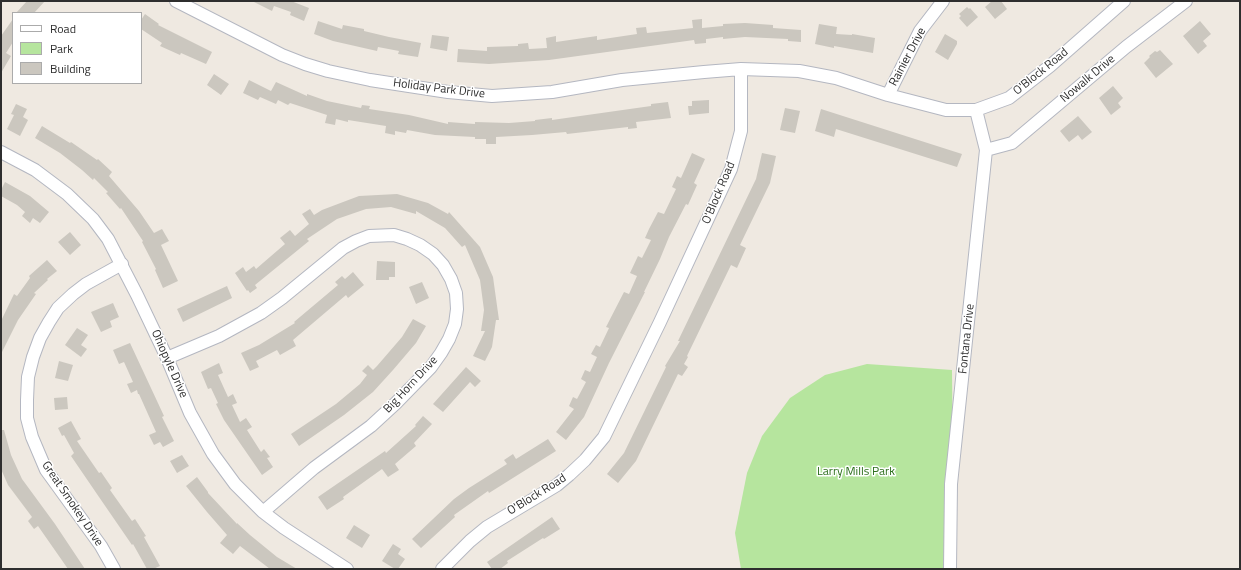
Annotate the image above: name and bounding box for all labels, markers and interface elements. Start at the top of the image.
legend [12,12,142,84]
text: Road [50,19,76,38]
street label: Rainier Drive [887,25,929,89]
text: Park [50,39,73,58]
street label: O'Block Road [1011,45,1071,99]
street label: Nowalk Drive [1058,52,1118,106]
text: Building [50,59,91,78]
street label: Holiday Park Drive [392,76,486,102]
street label: O'Block Road [699,160,739,226]
street label: Fontana Drive [956,303,978,375]
street label: Ohiopyle Drive [148,328,190,400]
street label: Big Horn Drive [381,354,441,416]
street label: Great Smokey Drive [38,459,106,549]
park label: Larry Mills Park [817,465,895,479]
street label: O'Block Road [505,471,569,519]

